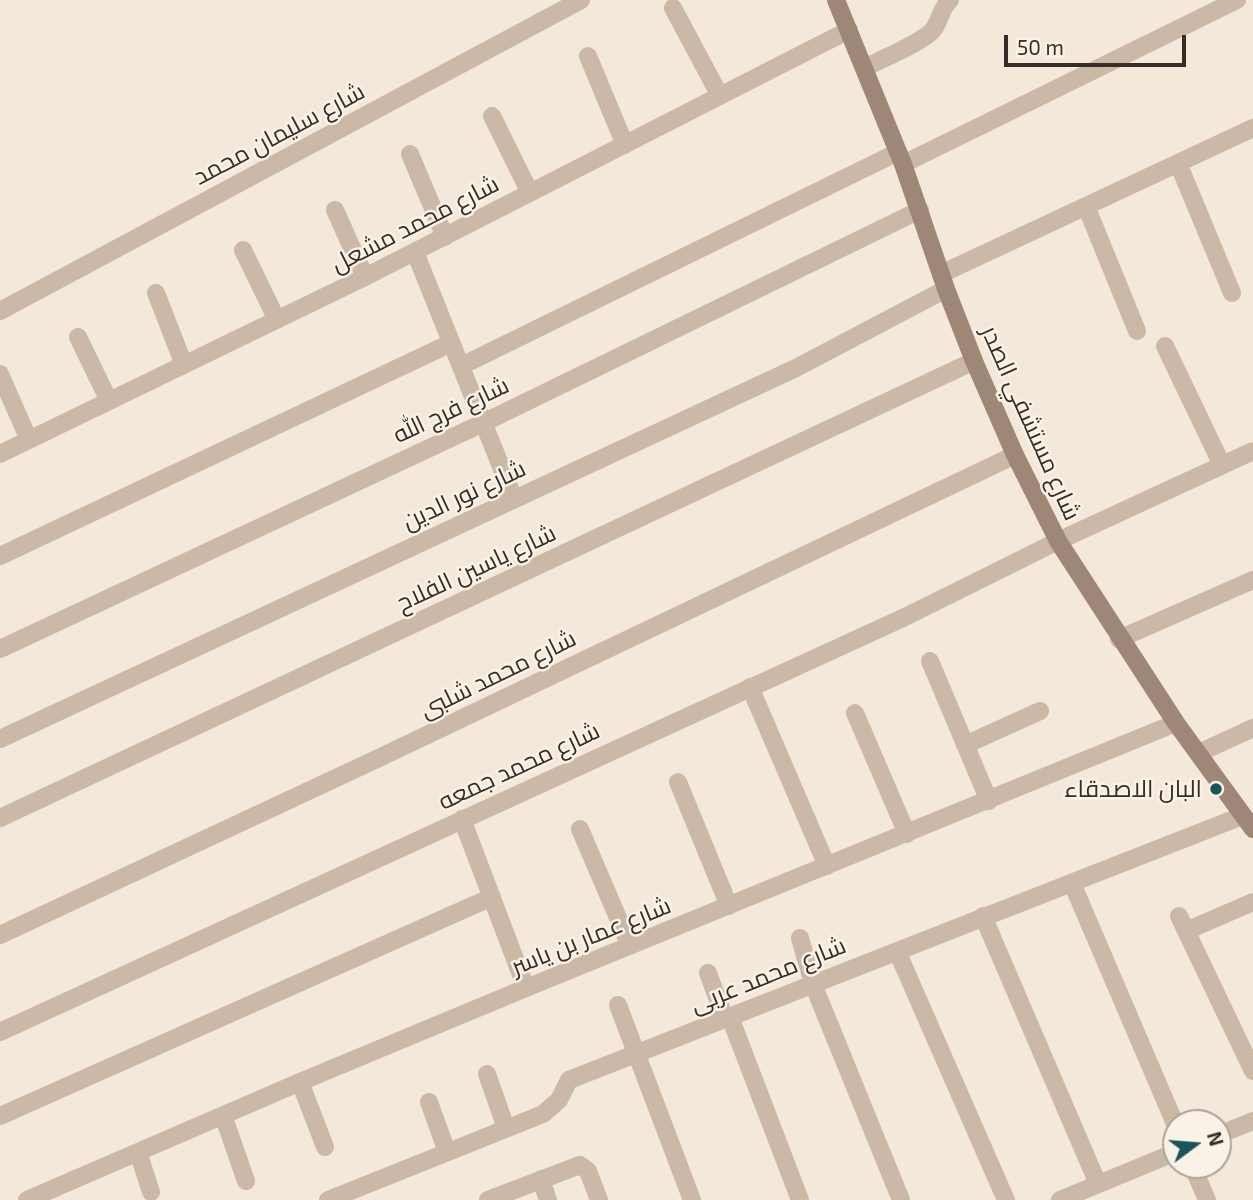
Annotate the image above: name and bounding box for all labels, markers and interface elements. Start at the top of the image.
scale bar [1008,21,1190,65]
text: 50 m [1017,34,1064,59]
street label: شارع سليمان محمد [189,77,369,191]
street label: شارع محمد مشعل [326,169,504,279]
street label: شارع مستشفي الصدر [975,321,1087,525]
street label: شارع فرج الله [388,371,514,449]
street label: شارع نور الدين [398,454,530,536]
street label: شارع ياسين الفلاح [392,518,560,618]
street label: شارع محمد شلبى [415,624,581,724]
street label: شارع محمد جمعه [434,716,604,816]
place label: البان الاصدقاء [1064,775,1202,803]
marker: البان الاصدقاء [1208,781,1224,797]
street label: شارع عمار بن ياسر [507,891,675,981]
street label: شارع محمد عربى [686,931,850,1019]
north arrow [1162,1109,1232,1179]
text: N [1203,1129,1229,1148]

